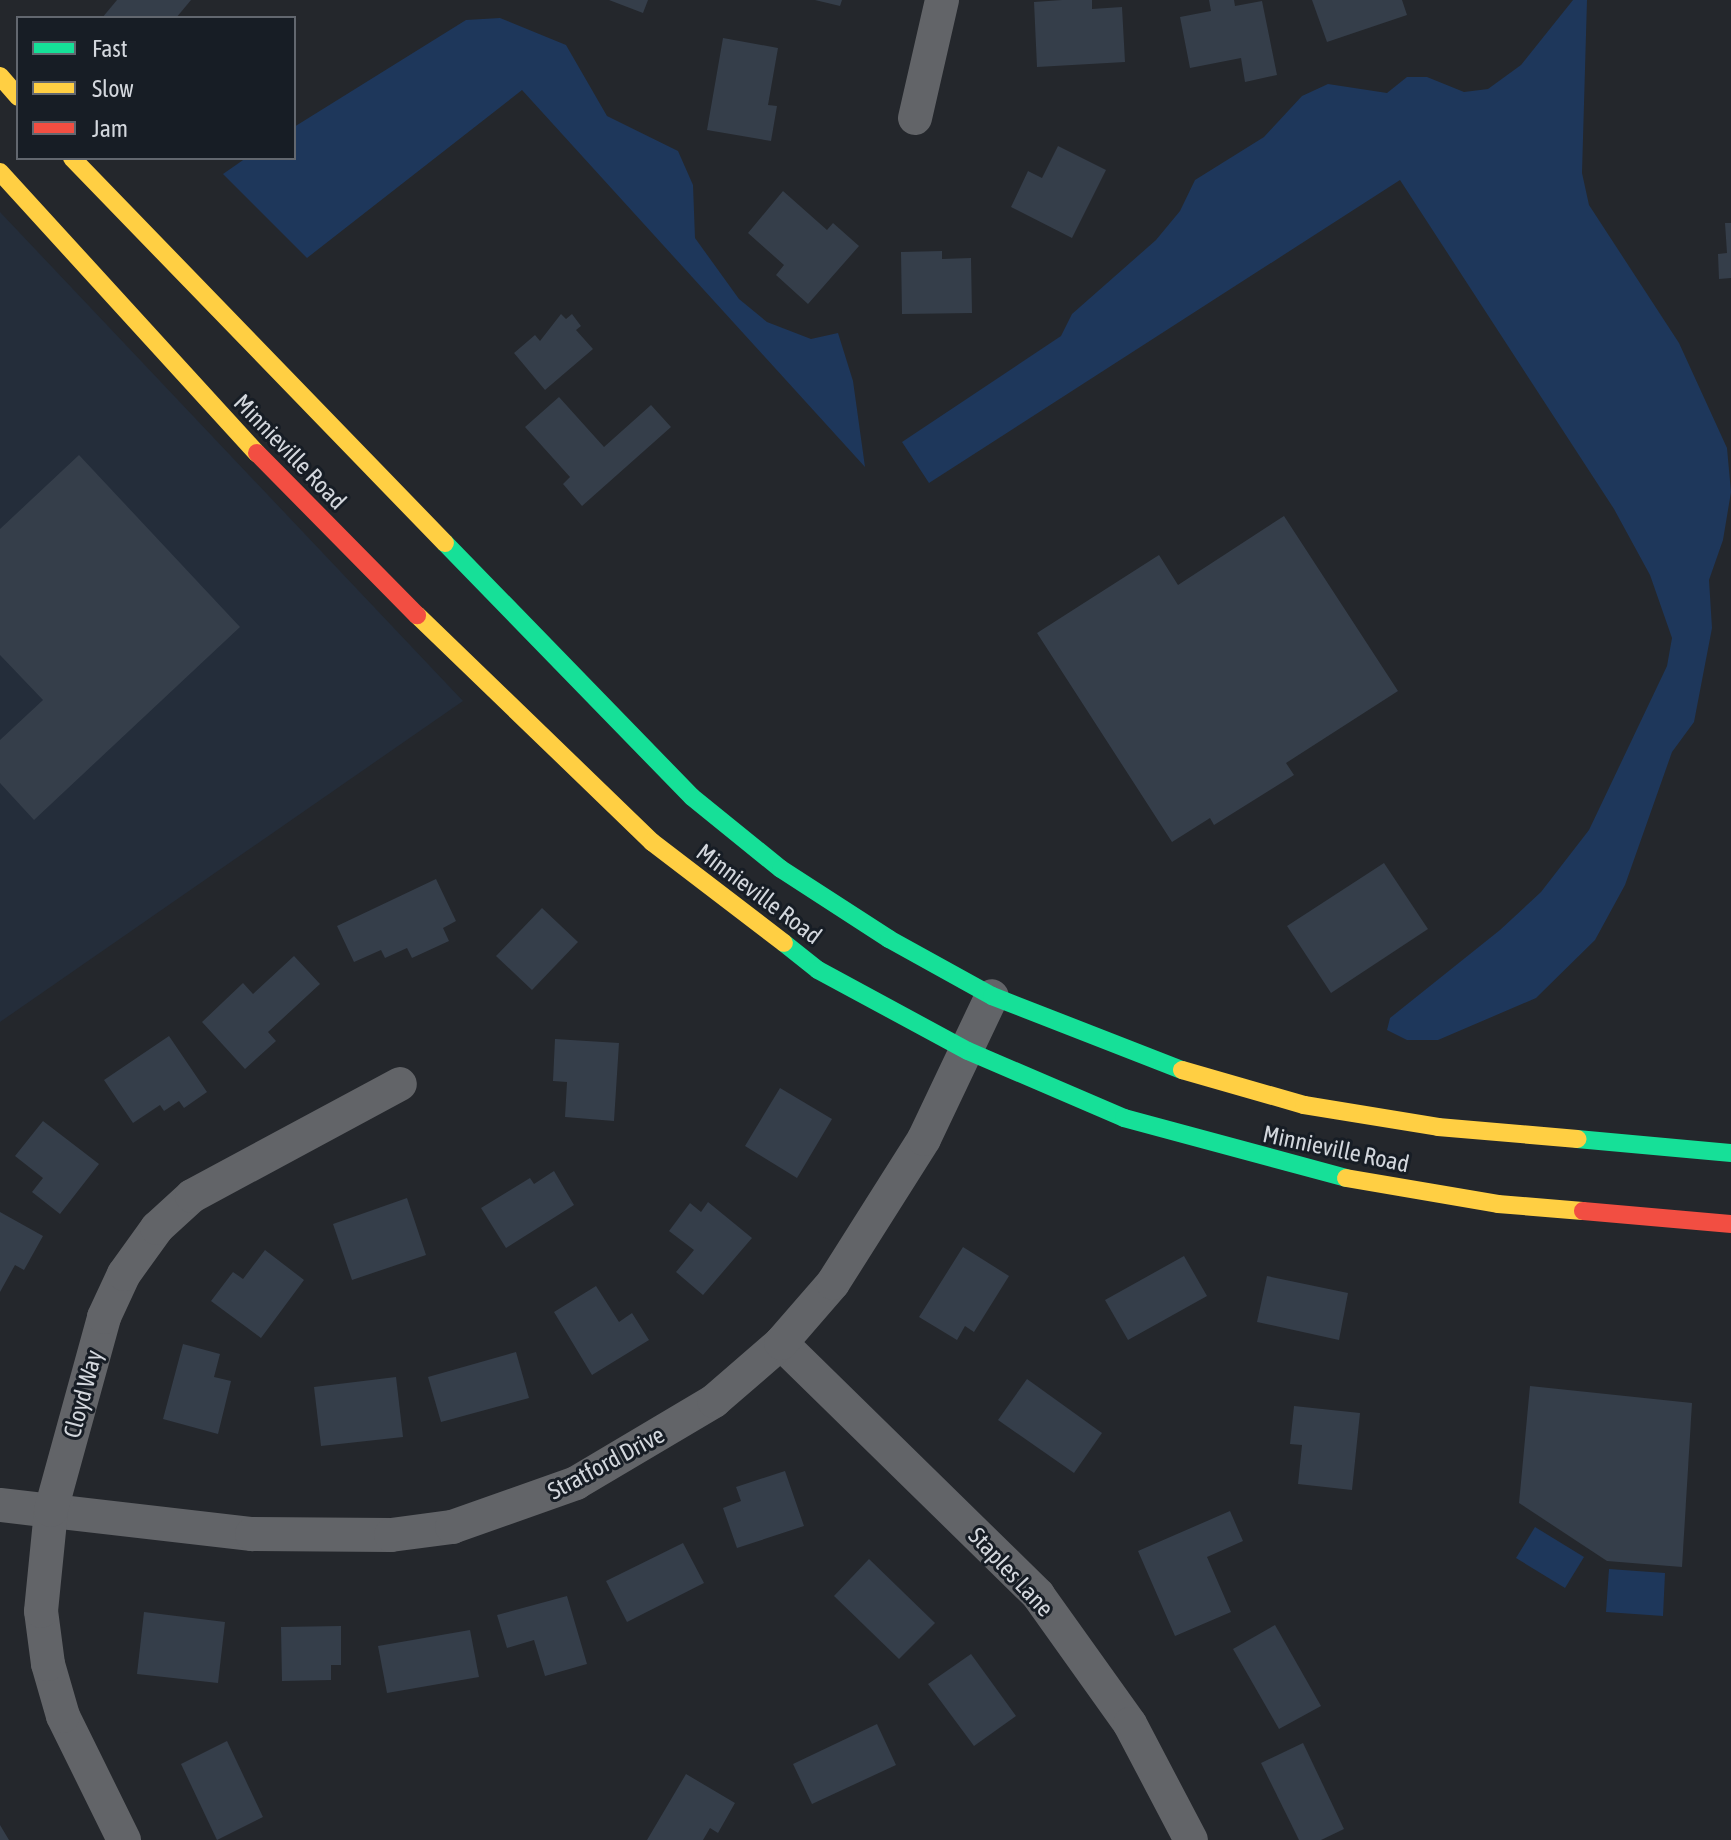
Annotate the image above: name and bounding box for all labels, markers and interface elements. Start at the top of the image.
legend [16,16,296,160]
text: Fast [92,35,128,62]
text: Slow [92,75,134,102]
text: Jam [92,115,128,142]
street label: Minnieville Road [228,388,352,516]
street label: Minnieville Road [691,838,827,950]
street label: Minnieville Road [1260,1119,1412,1179]
street label: Cloyd Way [57,1347,109,1441]
street label: Stratford Drive [543,1420,669,1506]
street label: Staples Lane [963,1521,1059,1623]

